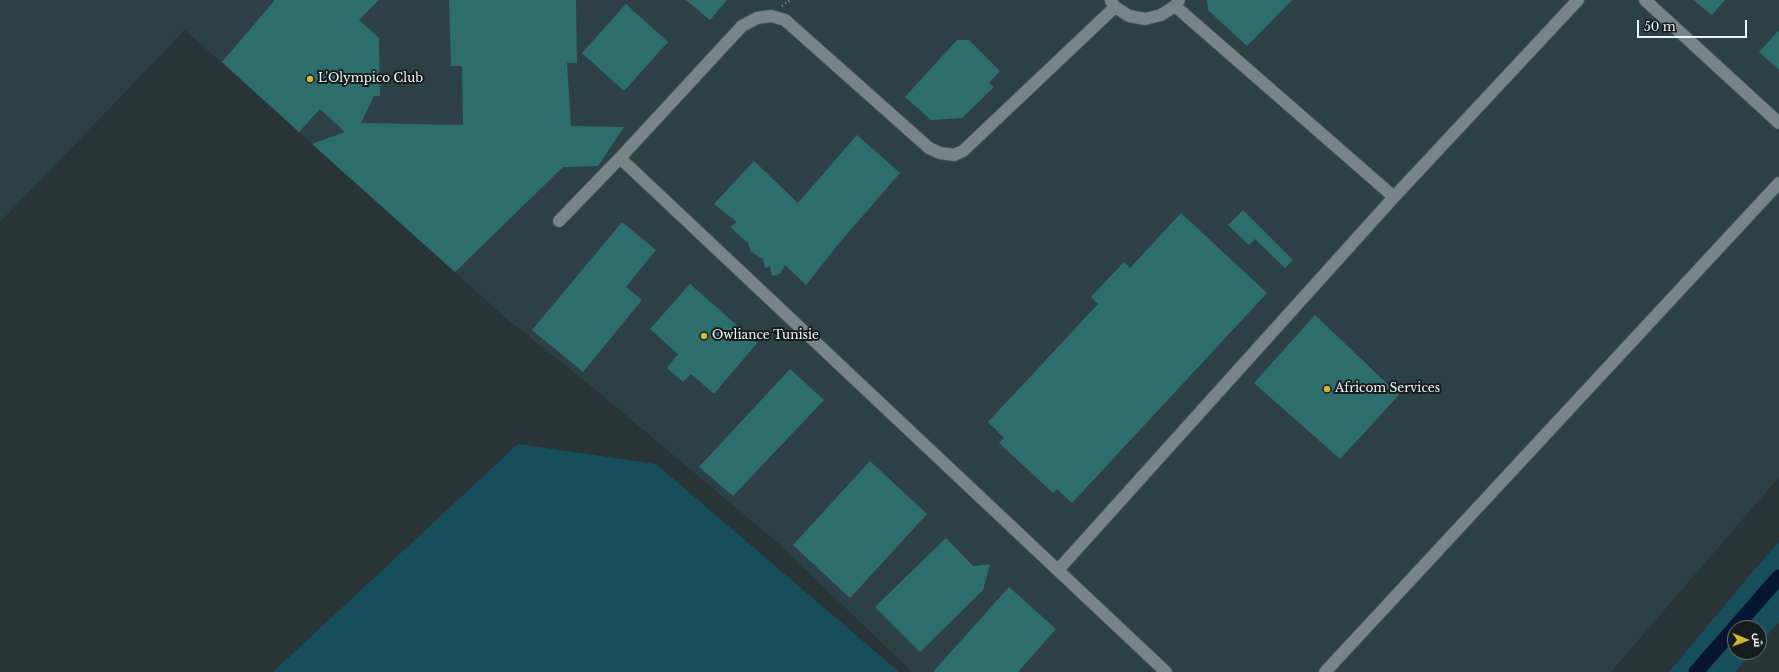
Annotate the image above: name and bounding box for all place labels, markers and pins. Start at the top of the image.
place label: L'Olympico Club [318,72,423,86]
marker: L'Olympico Club [305,74,315,84]
place label: Owliance Tunisie [712,329,819,343]
marker: Owliance Tunisie [699,331,709,341]
place label: Africom Services [1335,382,1440,396]
marker: Africom Services [1322,384,1332,394]

